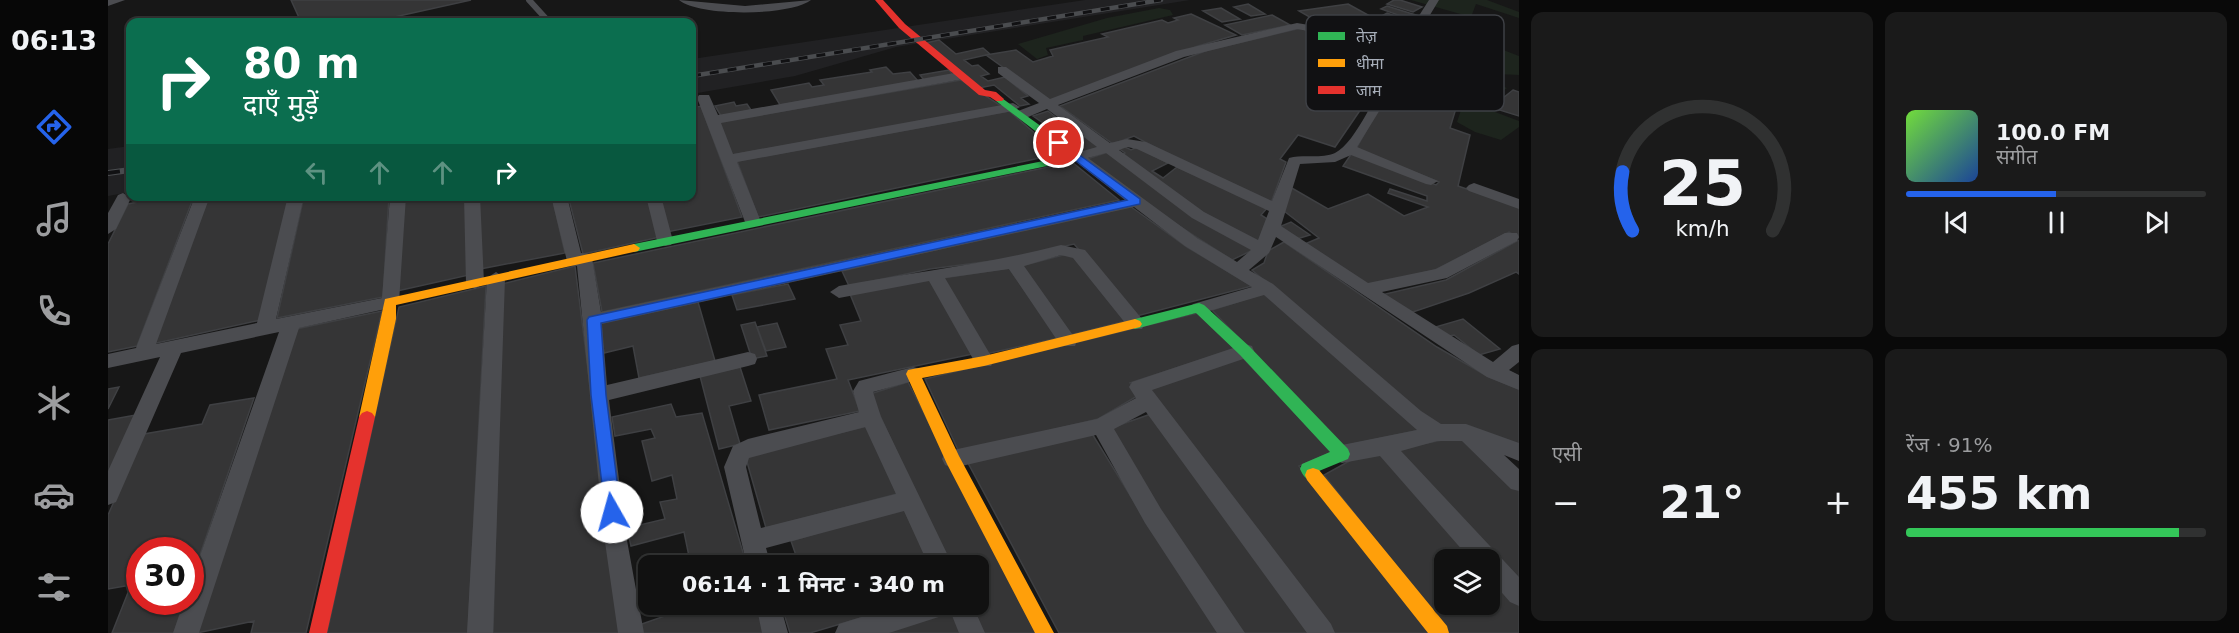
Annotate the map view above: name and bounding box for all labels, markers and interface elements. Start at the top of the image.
legend [1306,15,1504,111]
text: 06:13 [11,25,97,56]
text: तेज़ [1356,27,1378,46]
text: 80 m [243,39,360,88]
icon: right [144,42,222,120]
text: धीमा [1356,54,1385,73]
text: जाम [1356,81,1382,100]
text: दाएँ मुड़ें [243,89,318,120]
icon: directions [33,106,75,148]
pin [1033,117,1084,168]
text: 100.0 FM [1996,120,2110,145]
icon: arrive [1042,126,1075,159]
text: संगीत [1996,145,2037,169]
text: 25 [1659,148,1745,221]
icon: left [300,156,333,189]
icon: ahead [363,156,396,189]
icon: ahead [426,156,459,189]
icon: right [489,156,522,189]
icon: music [33,198,75,240]
icon: previous [1940,206,1973,239]
icon: pause [2040,206,2073,239]
icon: next [2140,206,2173,239]
text: km/h [1675,217,1729,242]
icon: phone [33,290,75,332]
icon: climate [33,382,75,424]
text: रेंज · 91% [1906,433,1993,457]
text: एसी [1552,442,1582,466]
text: 455 km [1906,467,2092,520]
icon: car [33,474,75,516]
text: 21° [1659,476,1745,529]
position arrow [580,480,644,544]
text: − [1552,483,1580,522]
text: + [1824,483,1852,522]
speed limit sign: 30 [126,537,204,615]
map controls [1434,549,1500,615]
button: layers [1434,549,1500,615]
icon: filters [33,566,75,608]
text: 06:14 · 1 मिनट · 340 m [682,572,945,597]

